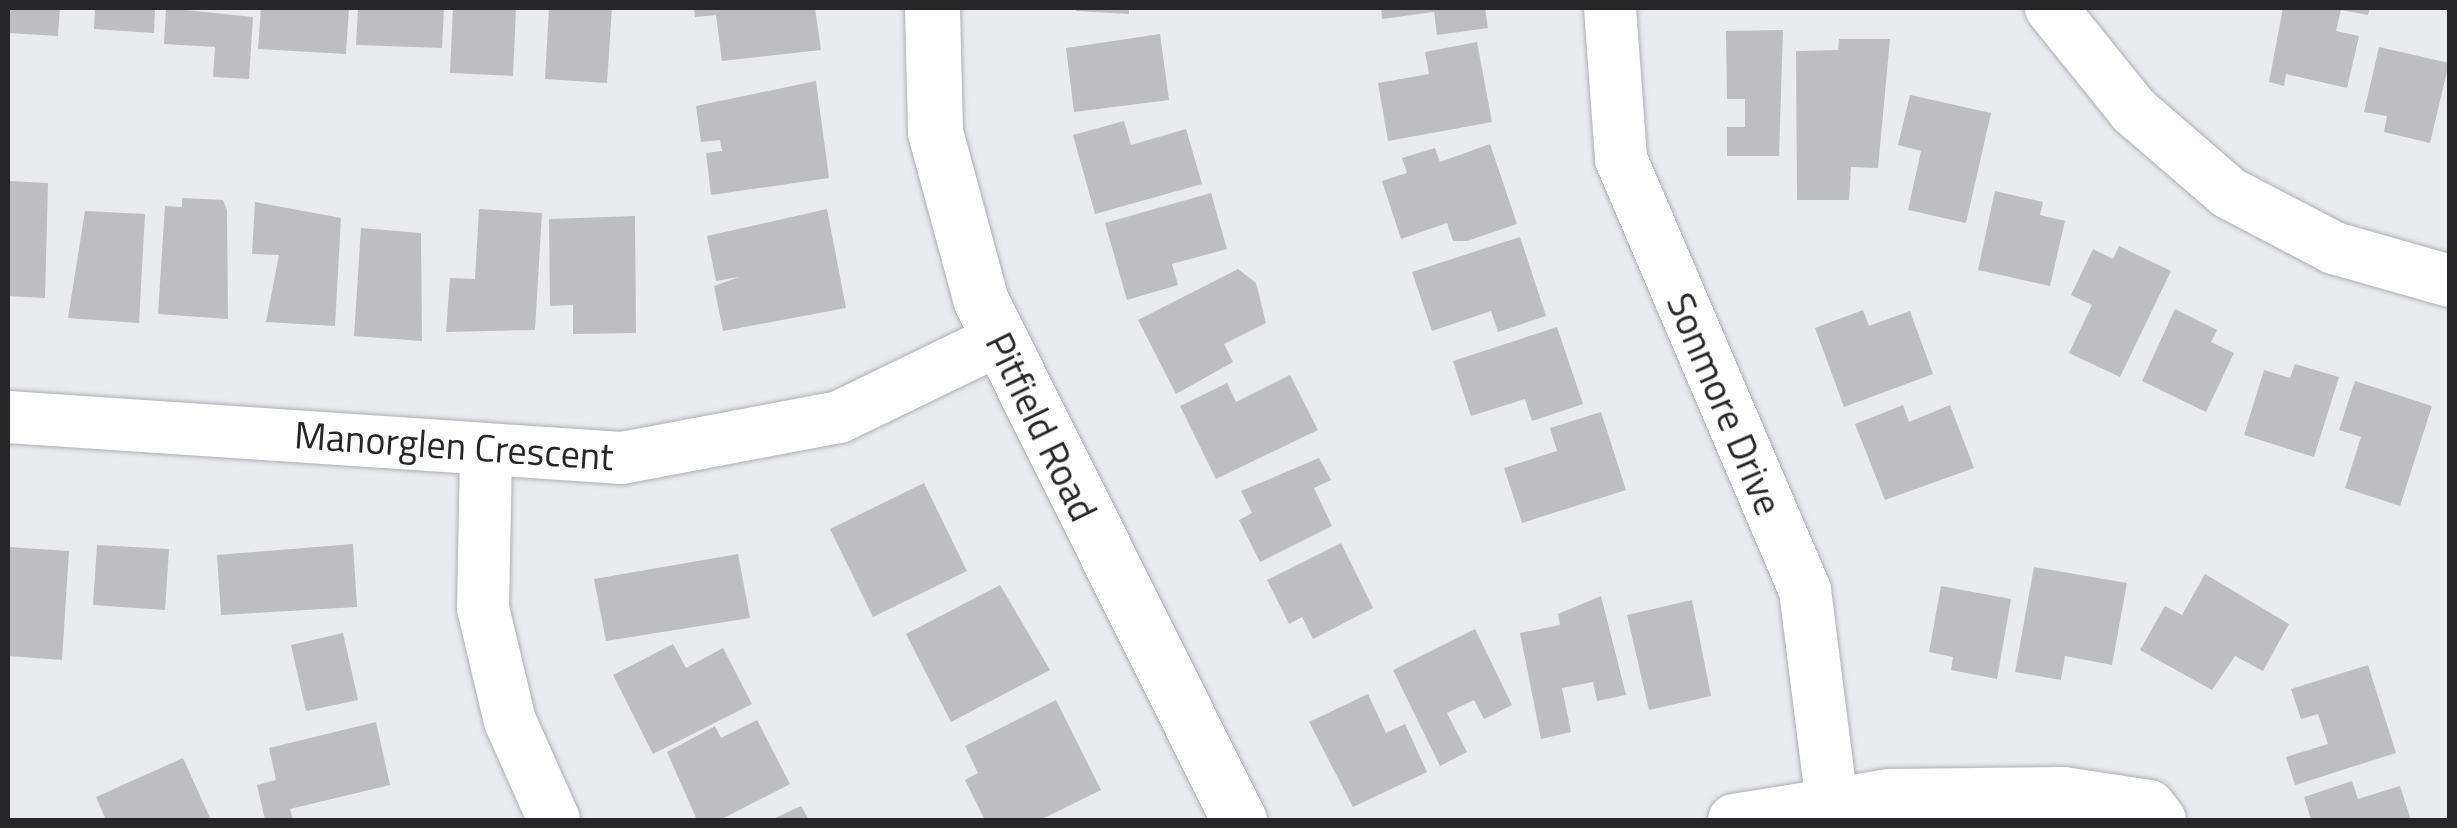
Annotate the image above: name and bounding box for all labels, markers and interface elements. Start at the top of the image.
street label: Sonmore Drive [1657,286,1791,522]
street label: Pitfield Road [976,325,1106,529]
street label: Manorglen Crescent [293,412,615,480]

